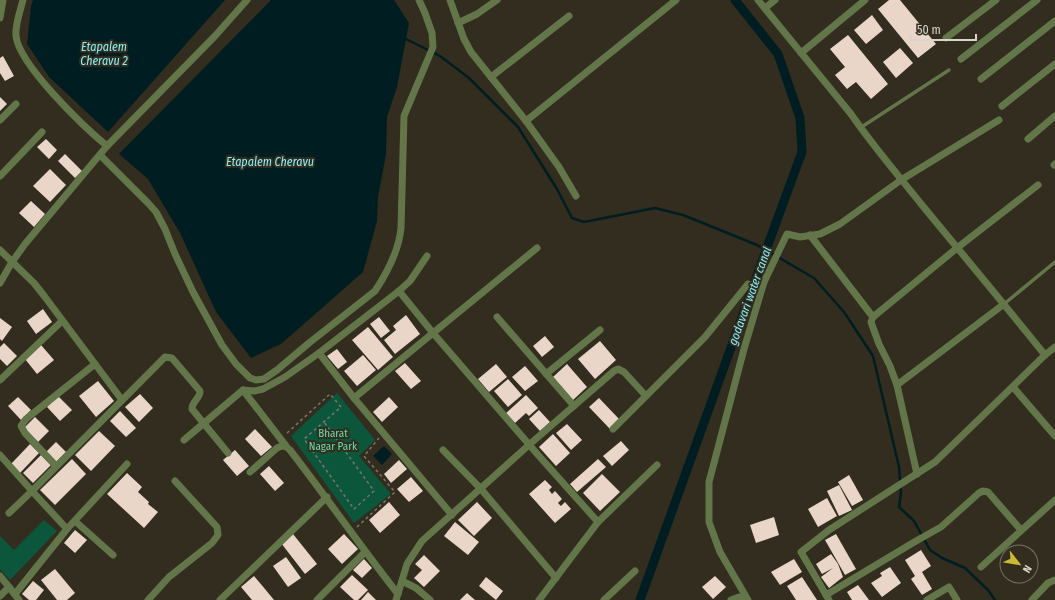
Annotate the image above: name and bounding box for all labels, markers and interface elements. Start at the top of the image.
scale bar [911,16,976,42]
text: 50 m [917,23,941,37]
water label: Etapalem Cheravu 2 [80,40,128,68]
water label: Etapalem Cheravu [226,155,314,169]
water label: godavari water canal [726,245,774,347]
park label: Bharat Nagar Park [309,427,358,453]
north arrow [999,544,1039,584]
text: N [1020,563,1034,575]

